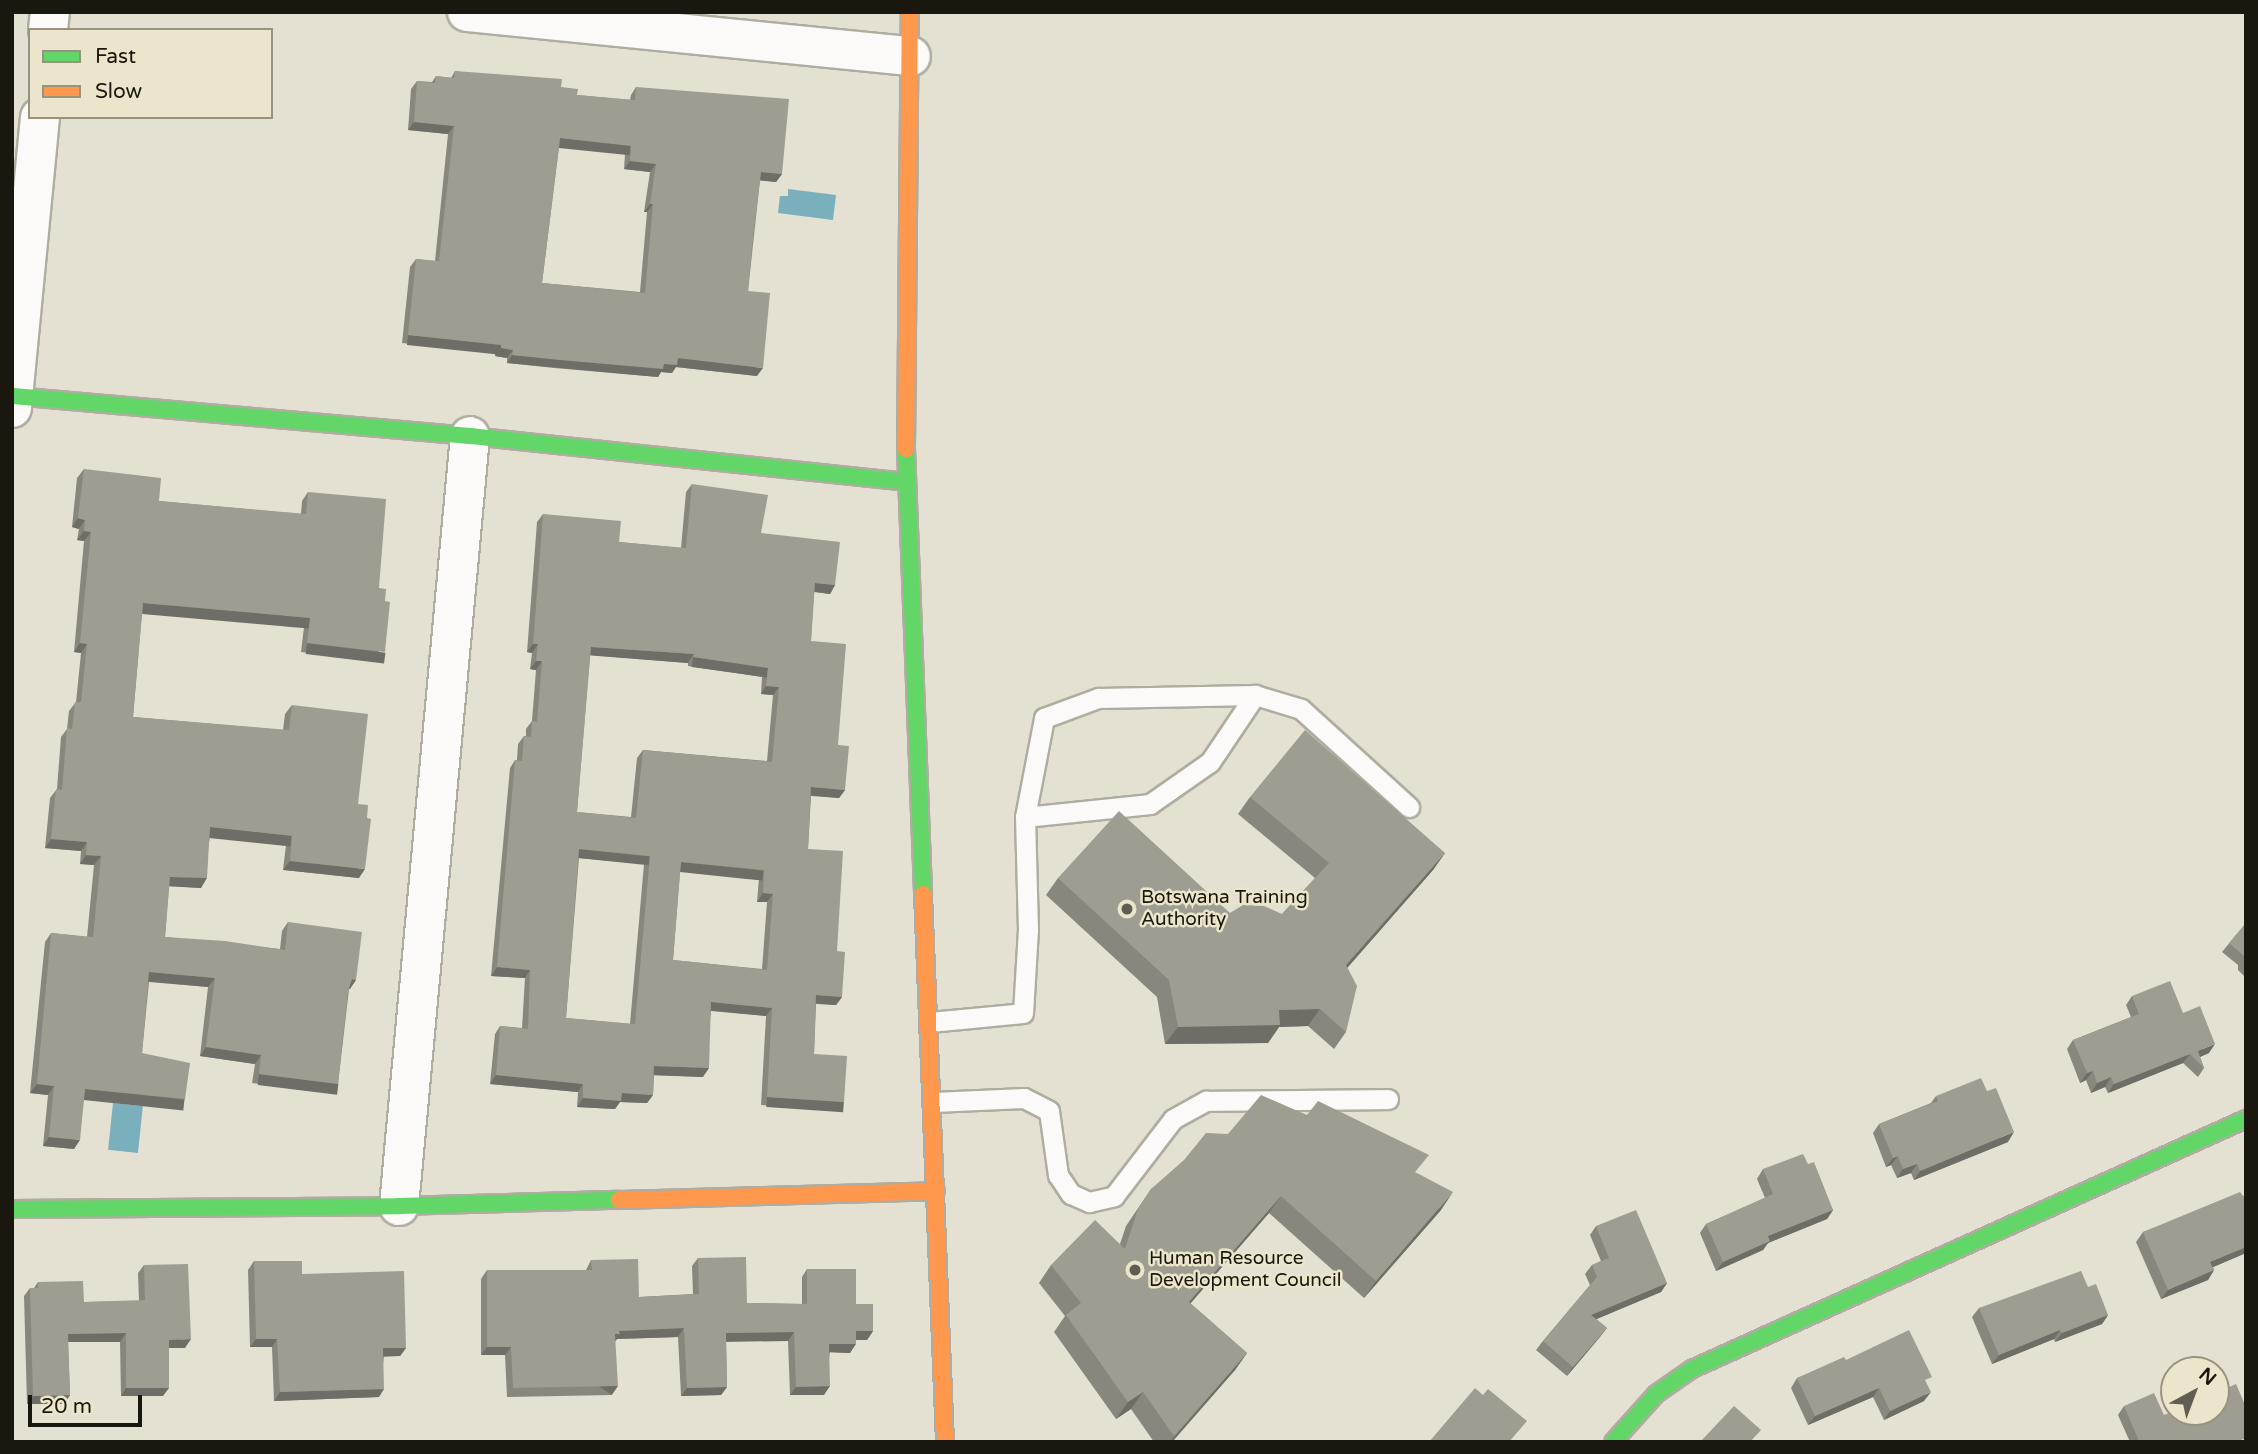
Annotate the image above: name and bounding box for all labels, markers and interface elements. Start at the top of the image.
legend [28,28,273,119]
text: Fast [95,44,136,69]
text: Slow [95,79,142,104]
place label: Botswana Training Authority [1141,887,1308,931]
marker: Botswana Training Authority [1119,901,1135,917]
place label: Human Resource Development Council [1149,1248,1341,1292]
marker: Human Resource Development Council [1127,1262,1143,1278]
north arrow [2160,1356,2230,1426]
text: N [2194,1363,2220,1390]
scale bar [32,1380,145,1424]
text: 20 m [41,1394,92,1419]

